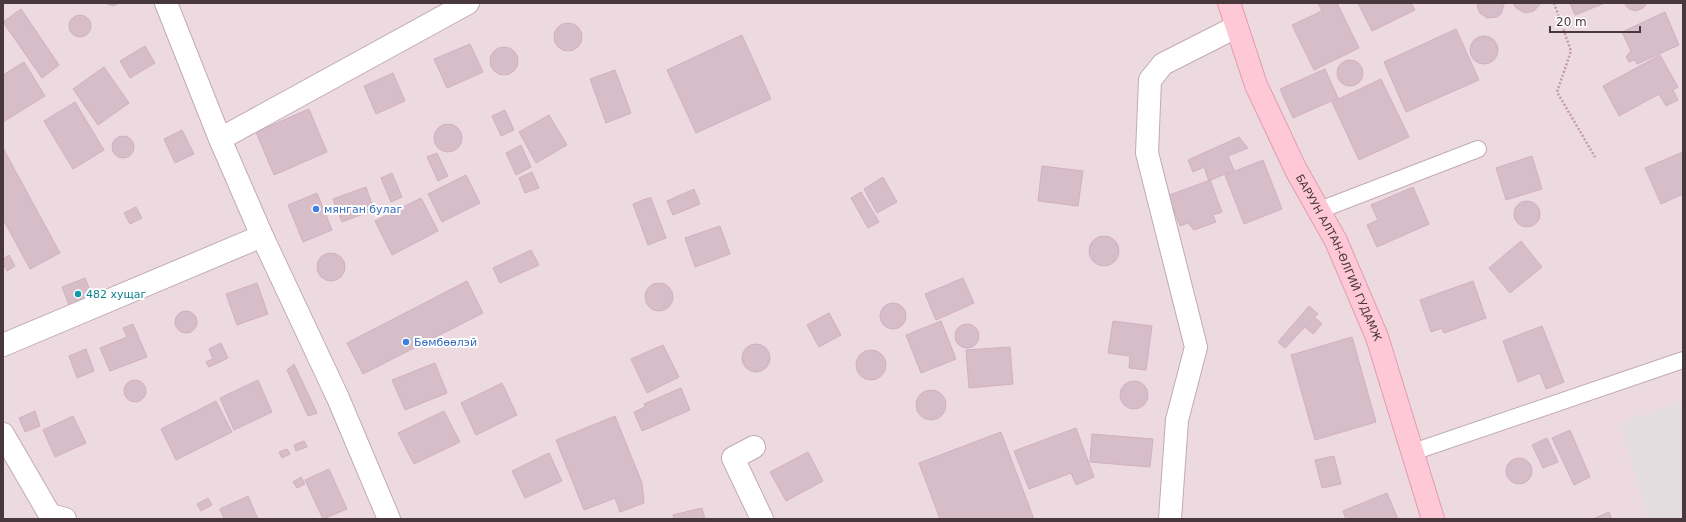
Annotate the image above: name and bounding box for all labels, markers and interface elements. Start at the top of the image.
scale bar [1550,8,1640,34]
text: 20 m [1556,15,1587,29]
street label: БАРУУН АЛТАН-ӨЛГИЙ ГУДАМЖ [1293,172,1384,343]
place label: мянган булаг [324,203,402,216]
marker: мянган булаг [311,204,321,214]
place label: 482 хущаг [86,288,147,301]
marker: 482 хущаг [73,289,83,299]
place label: Бөмбөөлэй [414,336,477,349]
marker: Бөмбөөлэй [401,337,411,347]

